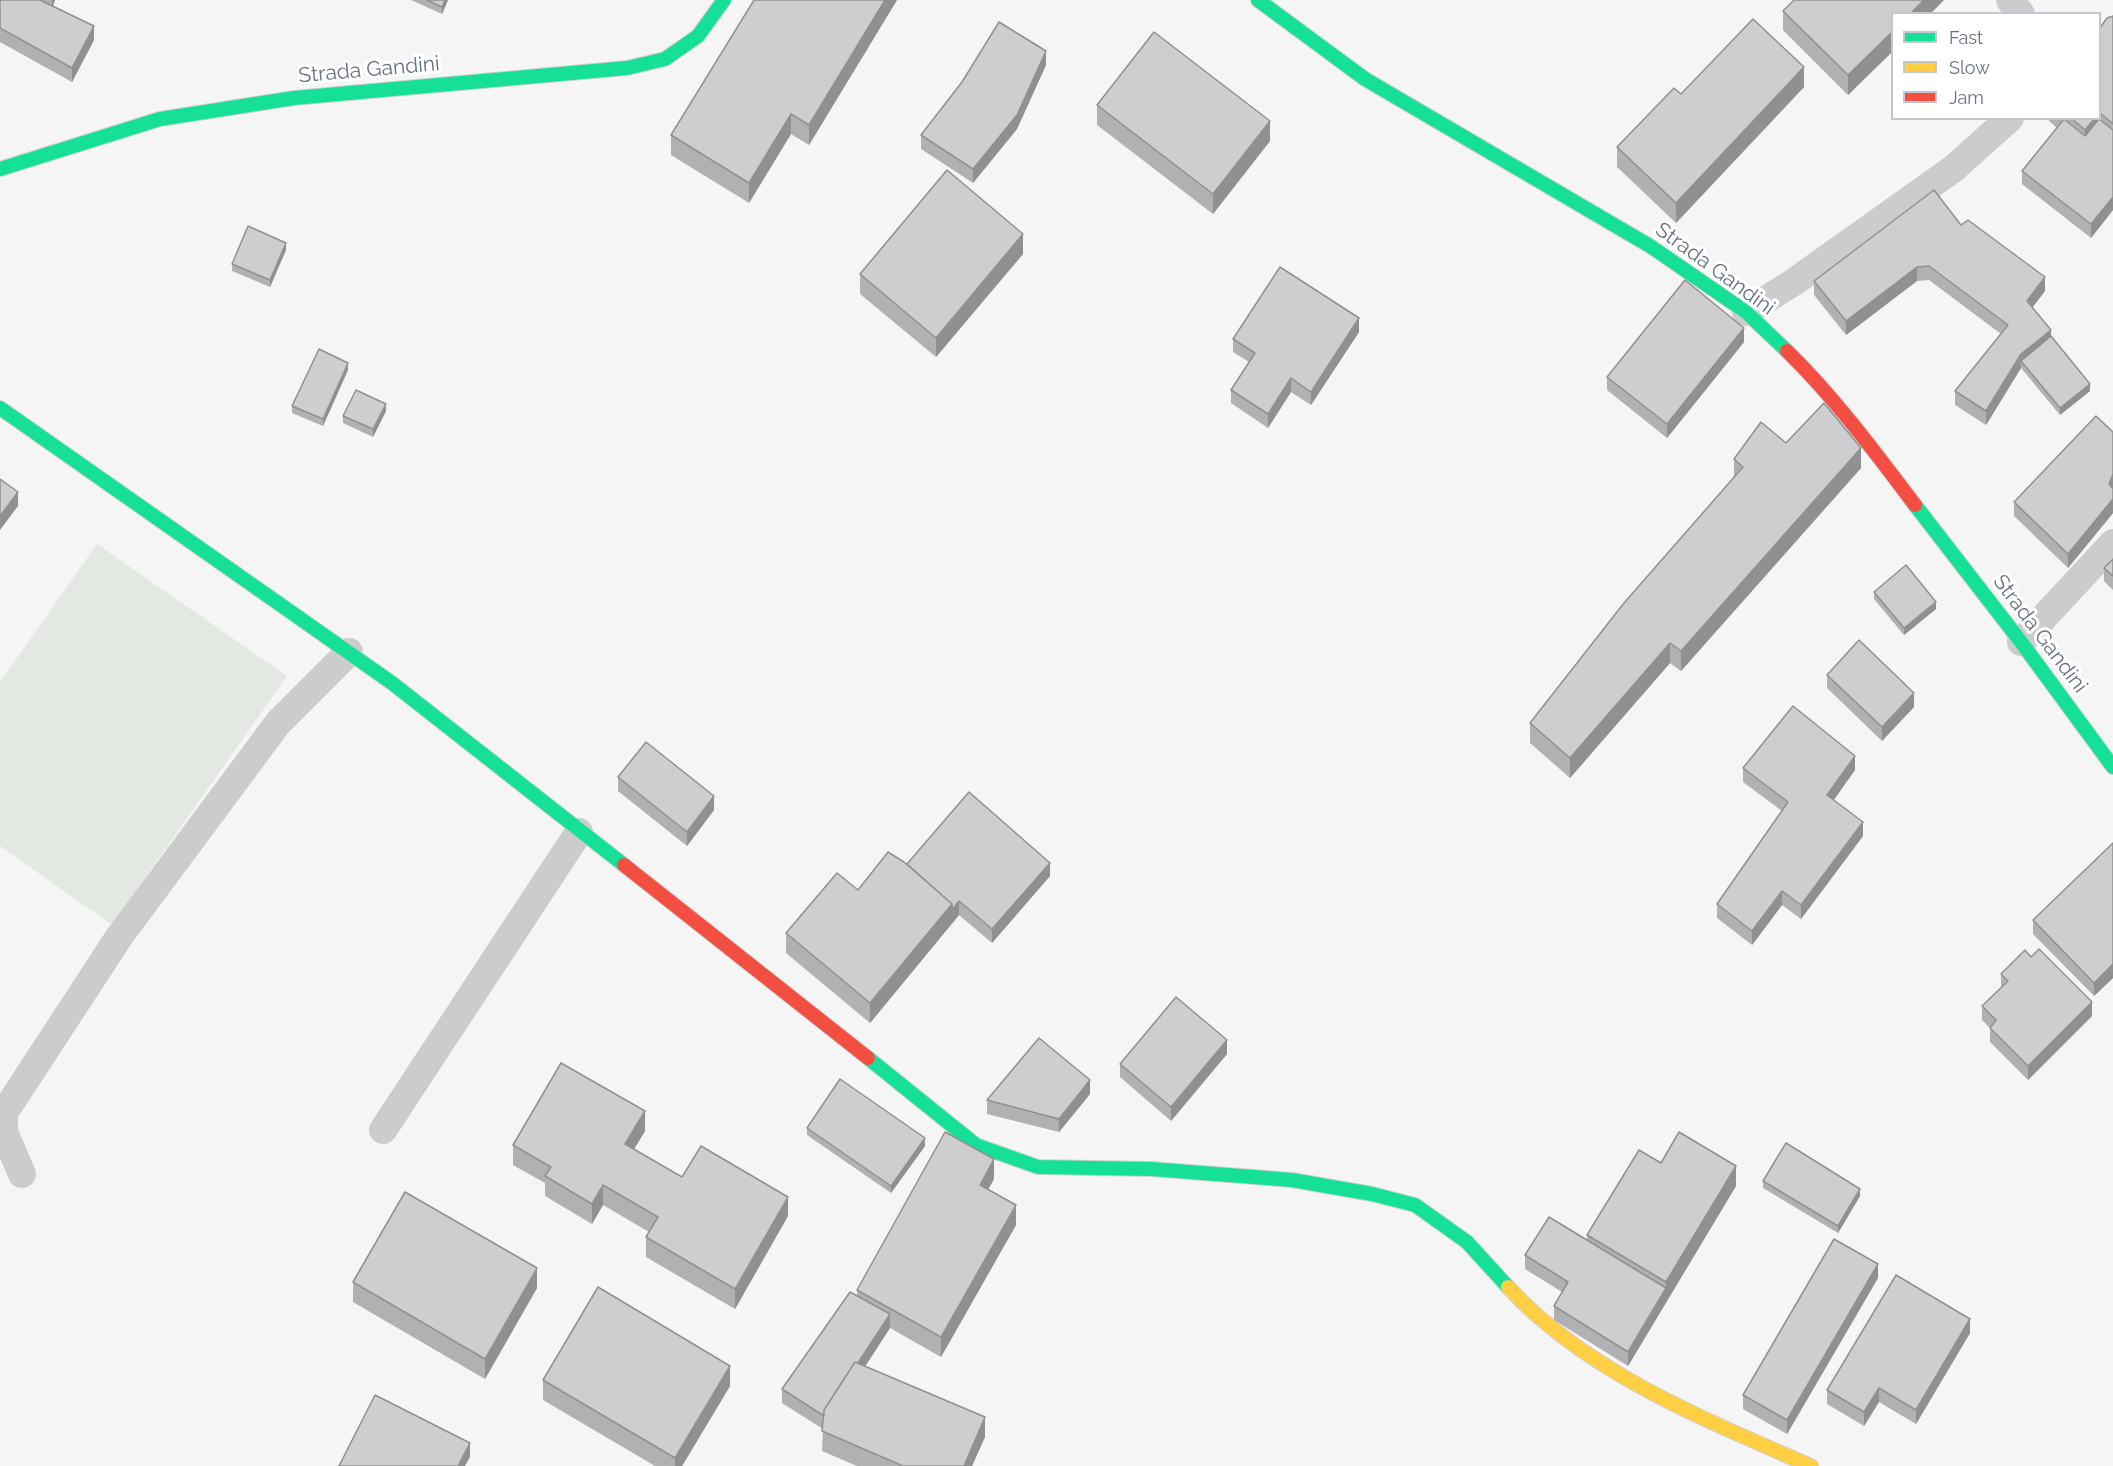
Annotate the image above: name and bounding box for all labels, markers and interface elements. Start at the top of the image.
legend [1891,12,2101,120]
text: Fast [1949,27,1983,48]
street label: Strada Gandini [297,51,441,89]
text: Slow [1949,57,1990,78]
text: Jam [1949,87,1984,108]
street label: Strada Gandini [1650,217,1780,321]
street label: Strada Gandini [1987,570,2093,698]

